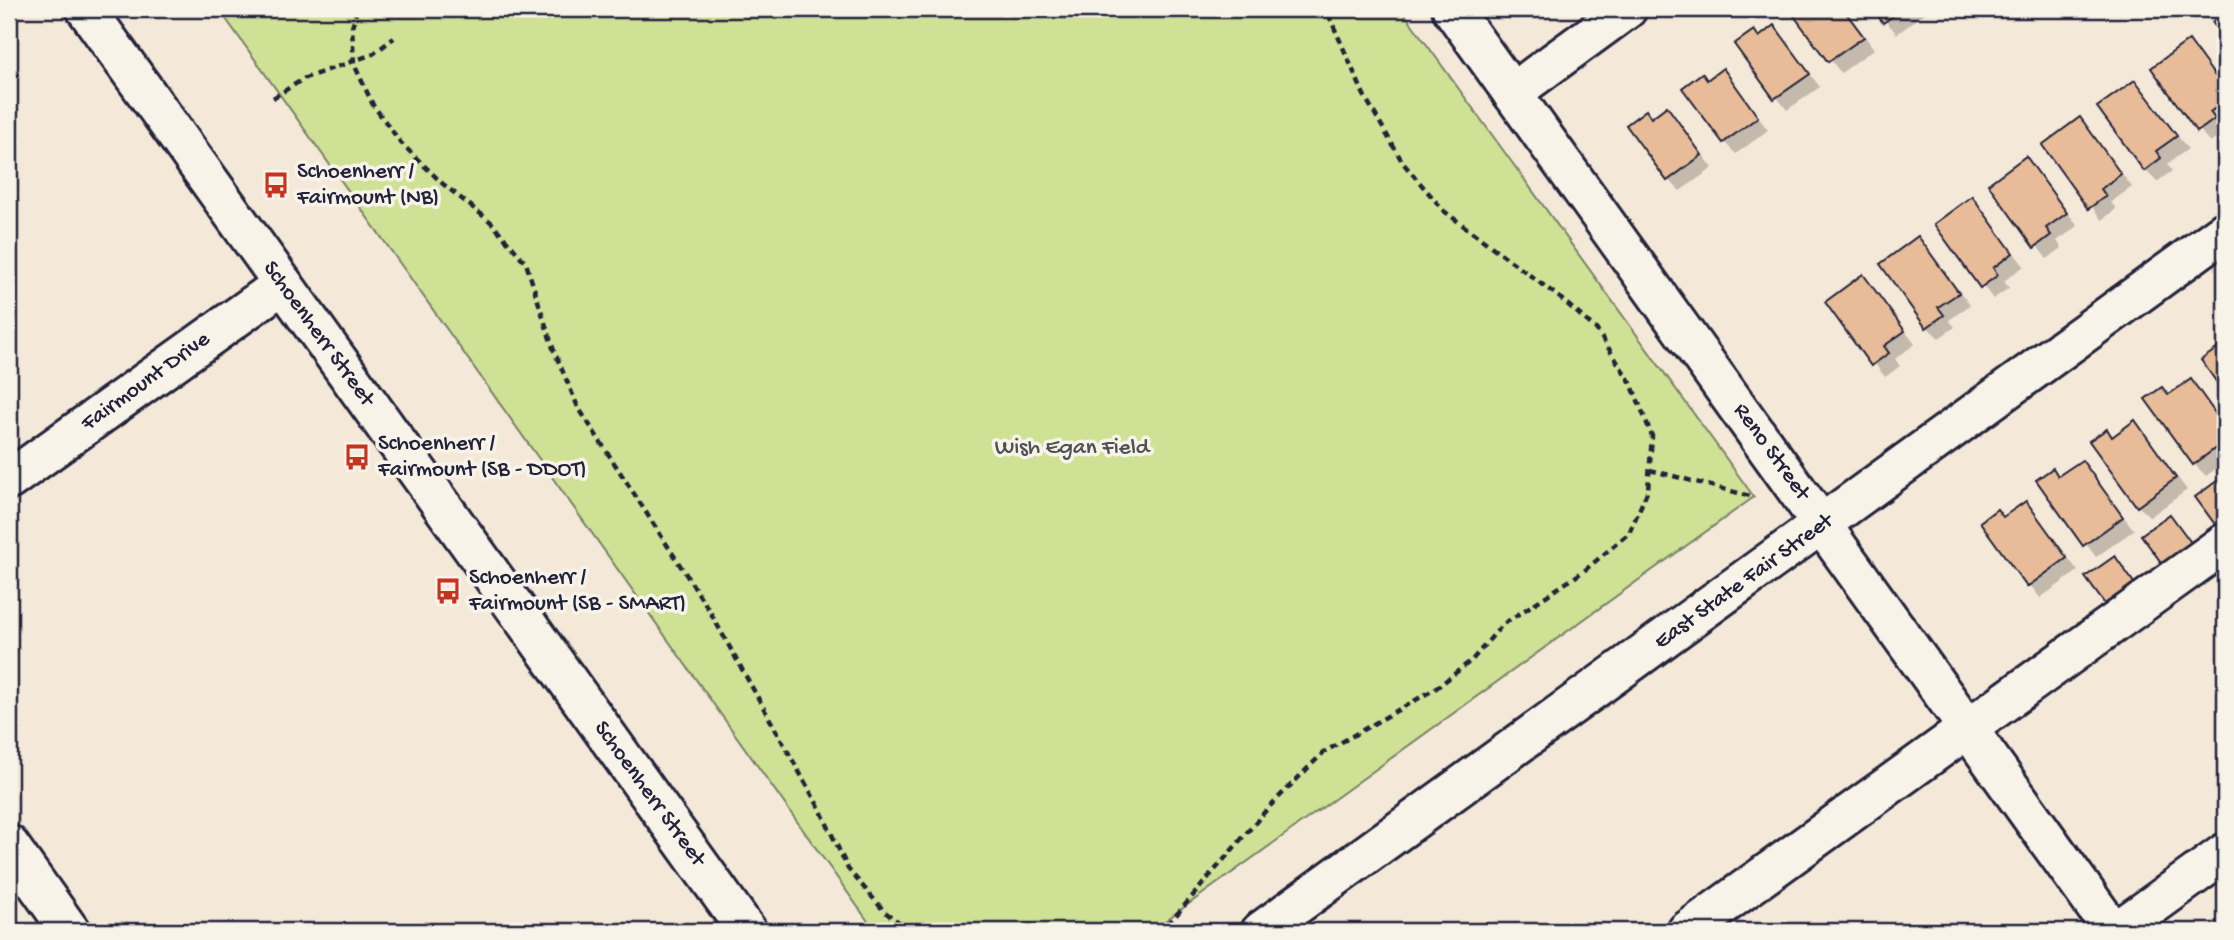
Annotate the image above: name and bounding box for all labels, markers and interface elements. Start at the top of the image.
place label: Schoenherr / Fairmount (NB) [296,159,439,212]
bus stop icon: Schoenherr / Fairmount (NB) [261,170,291,200]
street label: Schoenherr Street [256,256,381,413]
street label: Fairmount Drive [76,326,217,438]
street label: Reno Street [1727,398,1816,507]
place label: Schoenherr / Fairmount (SB - DDOT) [377,431,587,484]
park label: Wish Egan Field [995,435,1151,462]
bus stop icon: Schoenherr / Fairmount (SB - DDOT) [342,442,372,472]
street label: East State Fair Street [1649,507,1840,656]
place label: Schoenherr / Fairmount (SB - SMART) [468,565,686,618]
bus stop icon: Schoenherr / Fairmount (SB - SMART) [433,576,463,606]
street label: Schoenherr Street [587,716,712,873]

